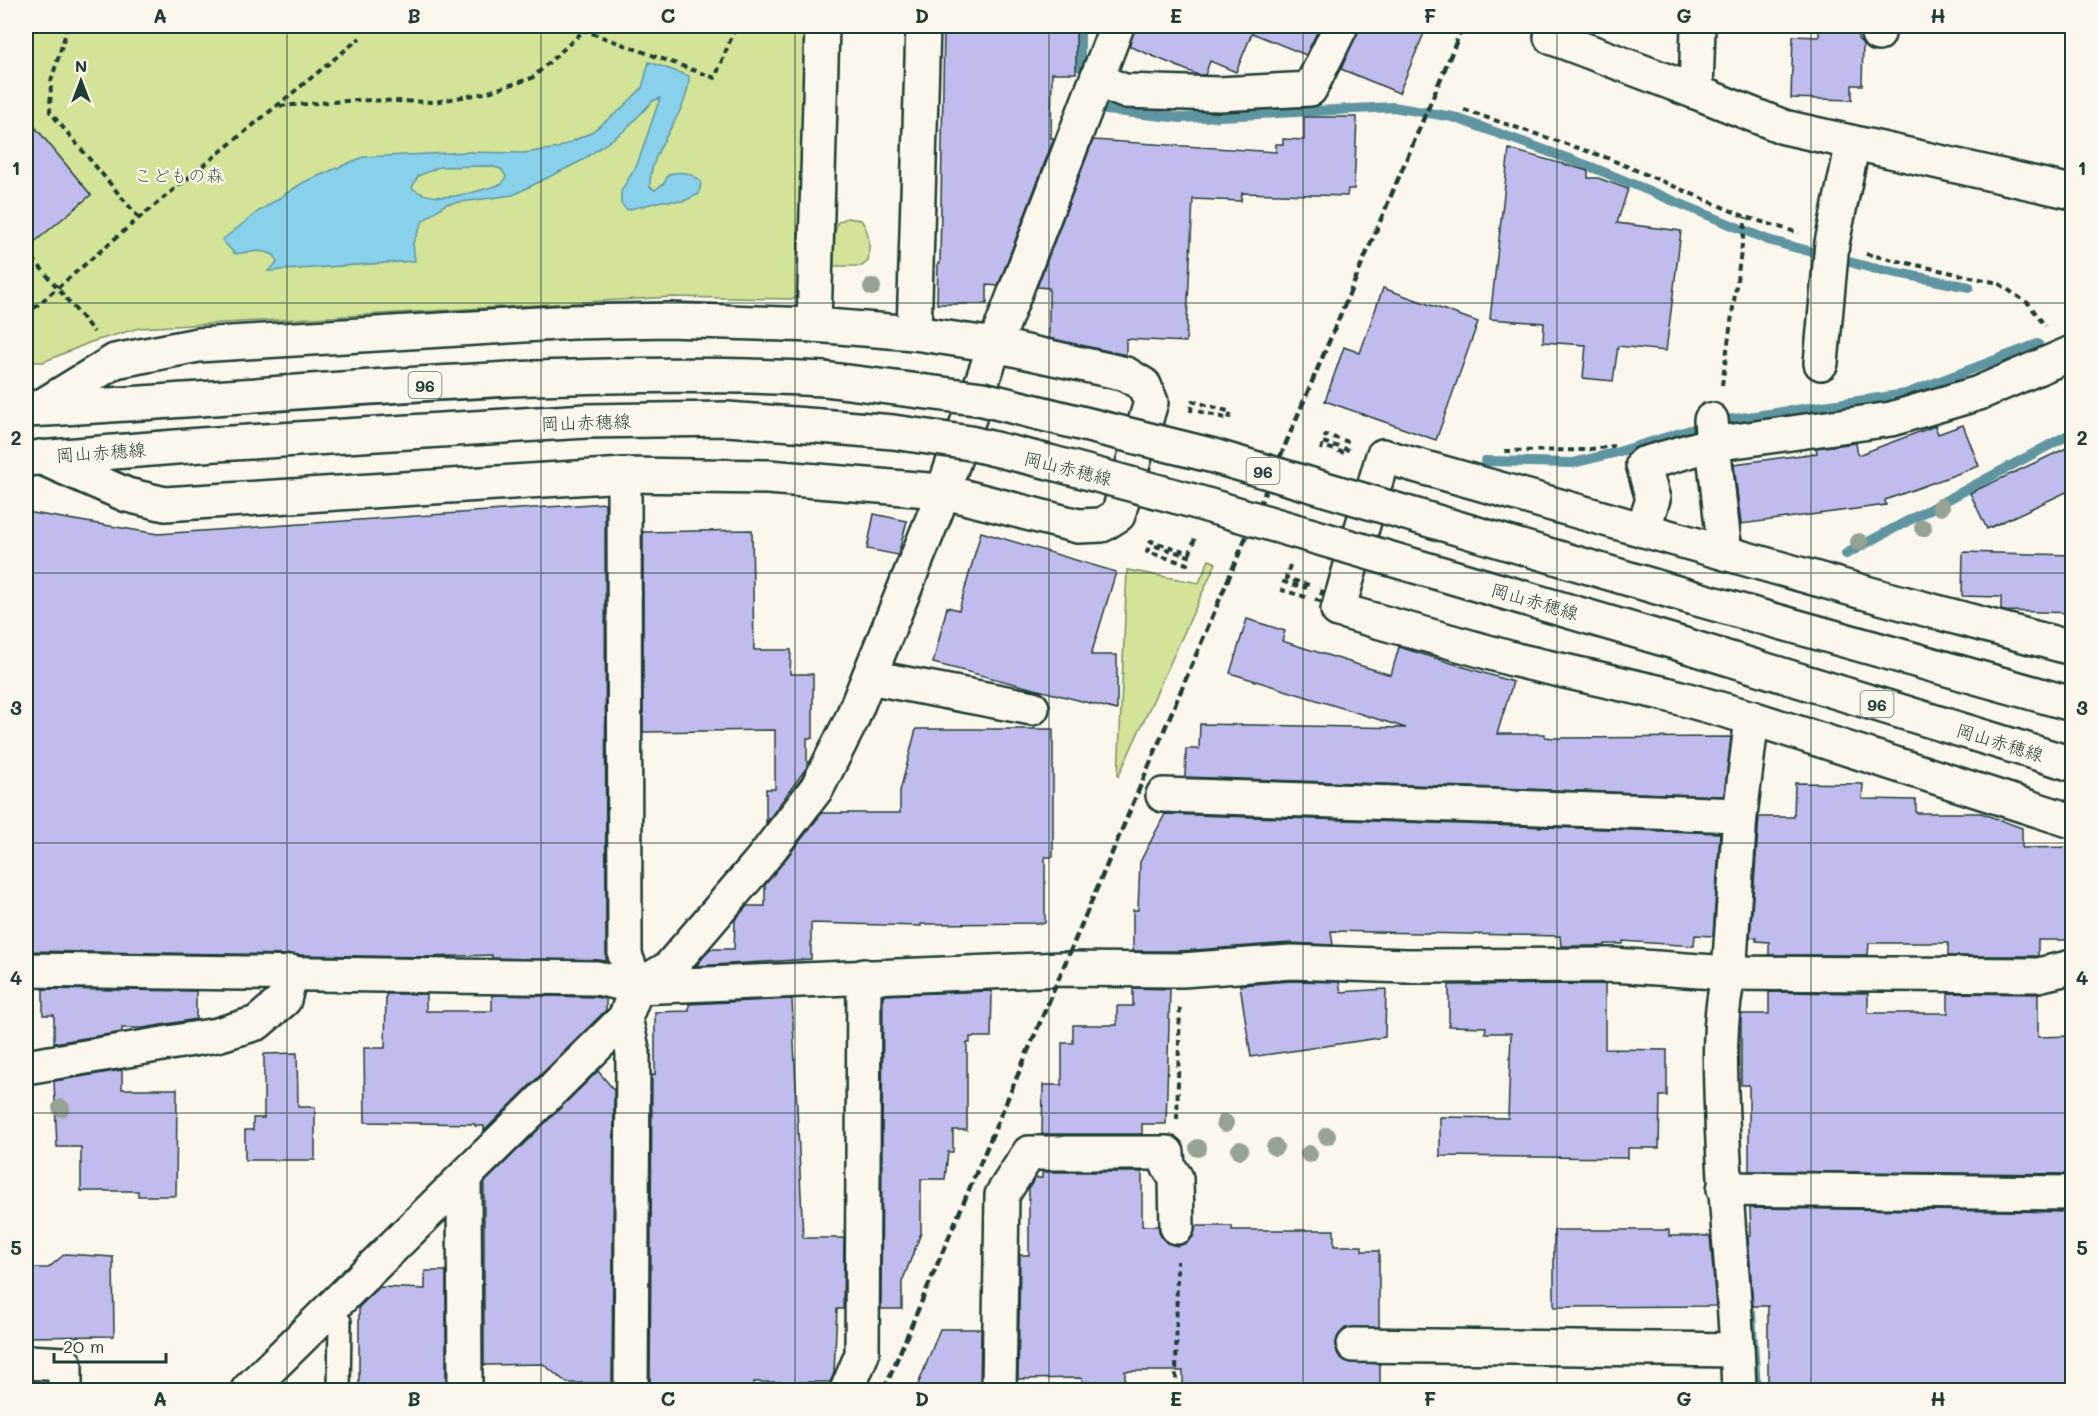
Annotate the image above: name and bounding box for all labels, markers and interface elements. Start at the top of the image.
text: A [153,2,167,28]
text: B [407,2,421,28]
text: C [661,2,676,28]
text: D [915,2,929,28]
text: E [1170,2,1182,28]
text: F [1424,2,1437,28]
text: G [1676,2,1692,28]
text: H [1930,2,1946,28]
north arrow [51,51,111,111]
text: N [75,55,87,76]
text: 1 [12,154,20,180]
text: 1 [2078,154,2086,180]
park label: こどもの森 [134,163,224,187]
road number: 96 [408,372,442,398]
street label: 岡山赤穂線 [541,408,631,436]
text: 2 [10,424,22,450]
text: 2 [2076,424,2088,450]
street label: 岡山赤穂線 [55,437,147,467]
street label: 岡山赤穂線 [1021,445,1115,491]
road number: 96 [1246,458,1280,484]
street label: 岡山赤穂線 [1488,577,1582,625]
road number: 96 [1860,691,1894,717]
text: 3 [10,694,22,720]
text: 3 [2076,694,2088,720]
street label: 岡山赤穂線 [1953,717,2047,767]
text: 4 [10,964,23,990]
text: 4 [2076,964,2089,990]
text: 5 [10,1234,22,1260]
text: 5 [2076,1234,2088,1260]
scale bar [54,1326,166,1364]
text: 20 m [63,1334,104,1358]
text: A [153,1385,167,1411]
text: B [407,1385,421,1411]
text: C [661,1385,676,1411]
text: D [915,1385,929,1411]
text: E [1170,1385,1182,1411]
text: F [1424,1385,1437,1411]
text: G [1676,1385,1692,1411]
text: H [1930,1385,1946,1411]

